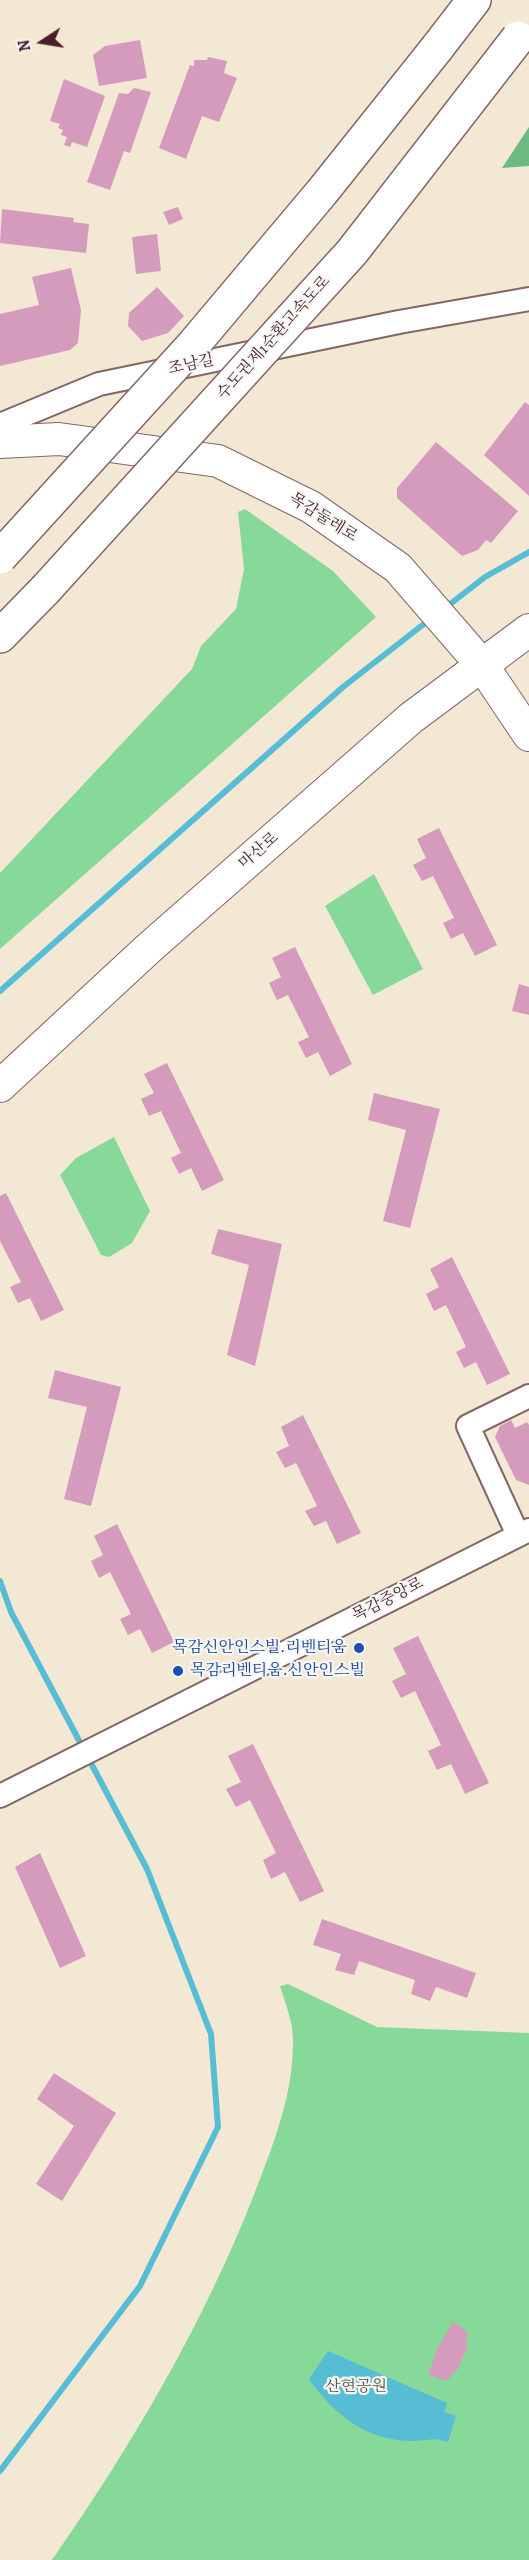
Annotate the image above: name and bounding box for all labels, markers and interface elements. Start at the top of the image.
north arrow [12,12,72,72]
text: N [12,38,36,54]
street label: 수도권제1순환고속도로 [213,272,335,404]
street label: 조남길 [166,351,216,379]
street label: 목감둘레로 [285,489,361,547]
street label: 마산로 [235,829,283,873]
street label: 목감중앙로 [349,1574,427,1626]
place label: 목감신안인스빌.리벤티움 [172,1638,347,1658]
marker: 목감신안인스빌.리벤티움 [352,1641,366,1655]
place label: 목감리벤티움.신안인스빌 [190,1661,365,1681]
marker: 목감리벤티움.신안인스빌 [171,1664,185,1678]
park label: 산현공원 [325,2377,387,2397]

